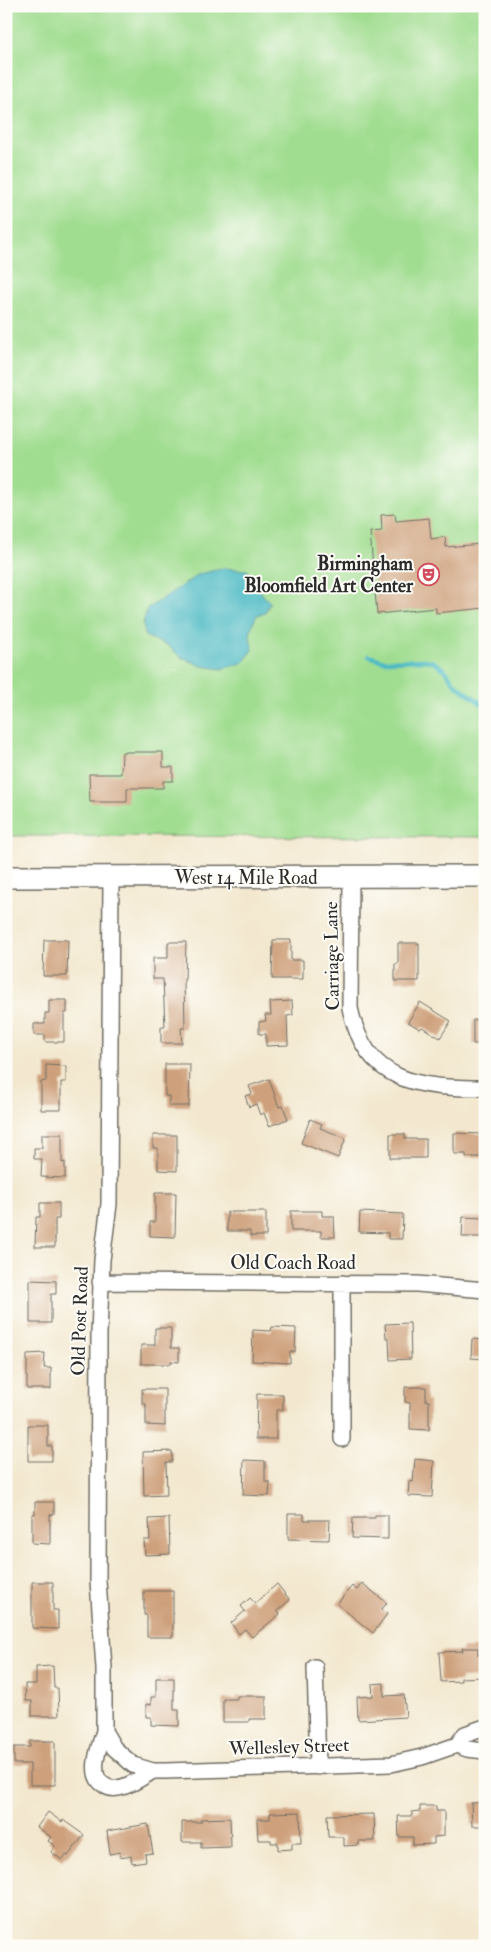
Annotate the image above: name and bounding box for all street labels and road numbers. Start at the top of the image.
street label: West 14 Mile Road [173,866,318,890]
street label: Carriage Lane [319,901,345,1011]
street label: Old Coach Road [230,1251,357,1275]
street label: Old Post Road [66,1265,94,1376]
street label: Wellesley Street [227,1733,350,1761]

